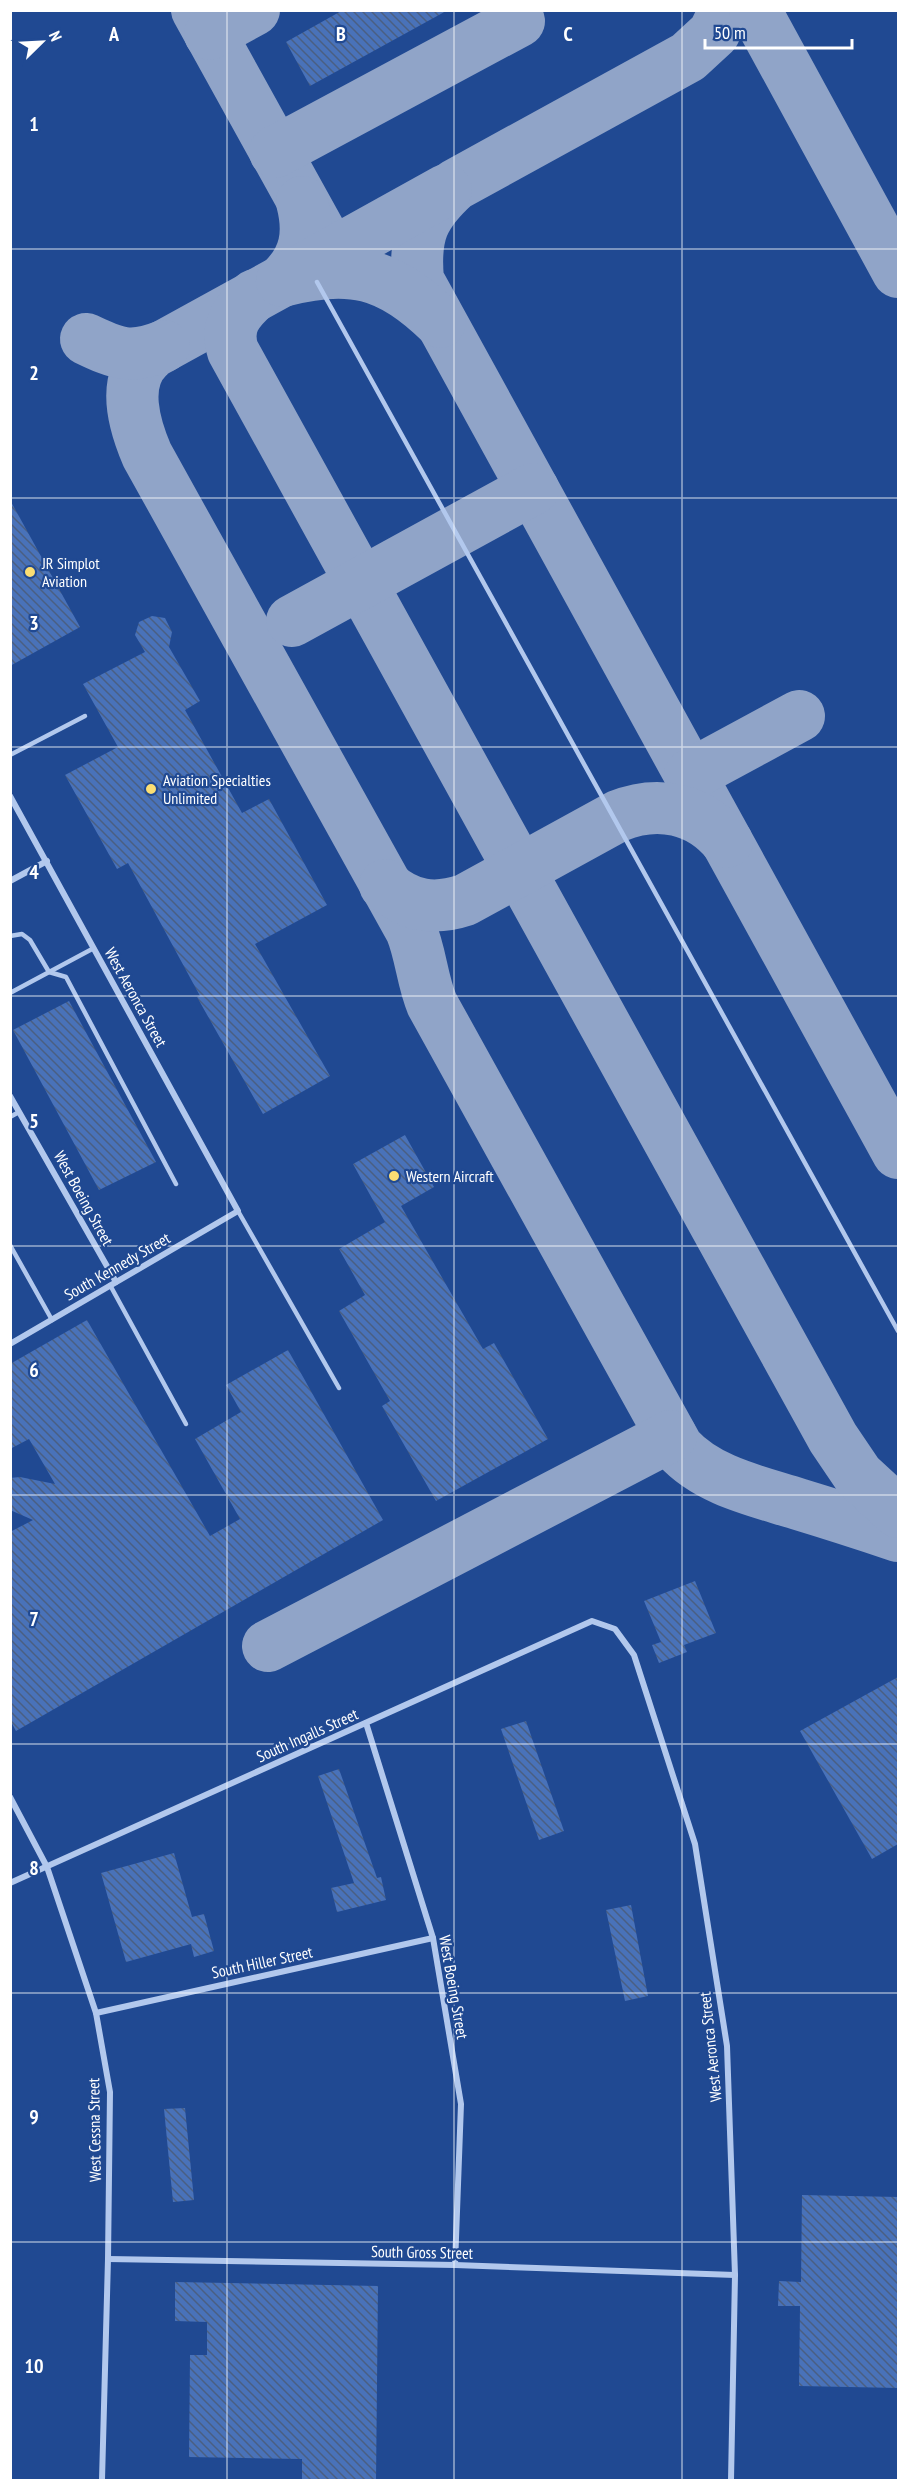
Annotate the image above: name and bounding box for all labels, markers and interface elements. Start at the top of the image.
north arrow [12,12,72,72]
scale bar [705,12,852,50]
text: A [108,21,120,47]
text: B [336,21,346,47]
text: C [563,21,573,47]
text: 50 m [714,21,746,44]
text: N [45,28,67,44]
text: 1 [29,111,39,137]
text: 2 [29,360,39,386]
place label: JR Simplot Aviation [41,553,100,591]
marker: JR Simplot Aviation [23,565,37,579]
text: 3 [29,610,39,636]
place label: Aviation Specialties Unlimited [163,770,271,808]
marker: Aviation Specialties Unlimited [144,782,158,796]
text: 4 [29,859,39,885]
street label: West Aeronca Street [100,944,172,1051]
text: 5 [29,1108,39,1134]
street label: West Boeing Street [50,1147,118,1249]
place label: Western Aircraft [406,1166,494,1186]
marker: Western Aircraft [387,1169,401,1183]
street label: South Kennedy Street [60,1227,174,1304]
text: 6 [29,1357,39,1383]
text: 7 [29,1606,39,1632]
street label: South Ingalls Street [253,1703,361,1766]
text: 8 [29,1855,39,1881]
street label: West Boeing Street [435,1934,473,2041]
street label: South Hiller Street [210,1941,315,1982]
street label: West Aeronca Street [694,1990,726,2103]
street label: West Cessna Street [83,2077,105,2182]
text: 9 [29,2104,39,2130]
street label: South Gross Street [371,2241,474,2263]
text: 10 [24,2353,44,2379]

